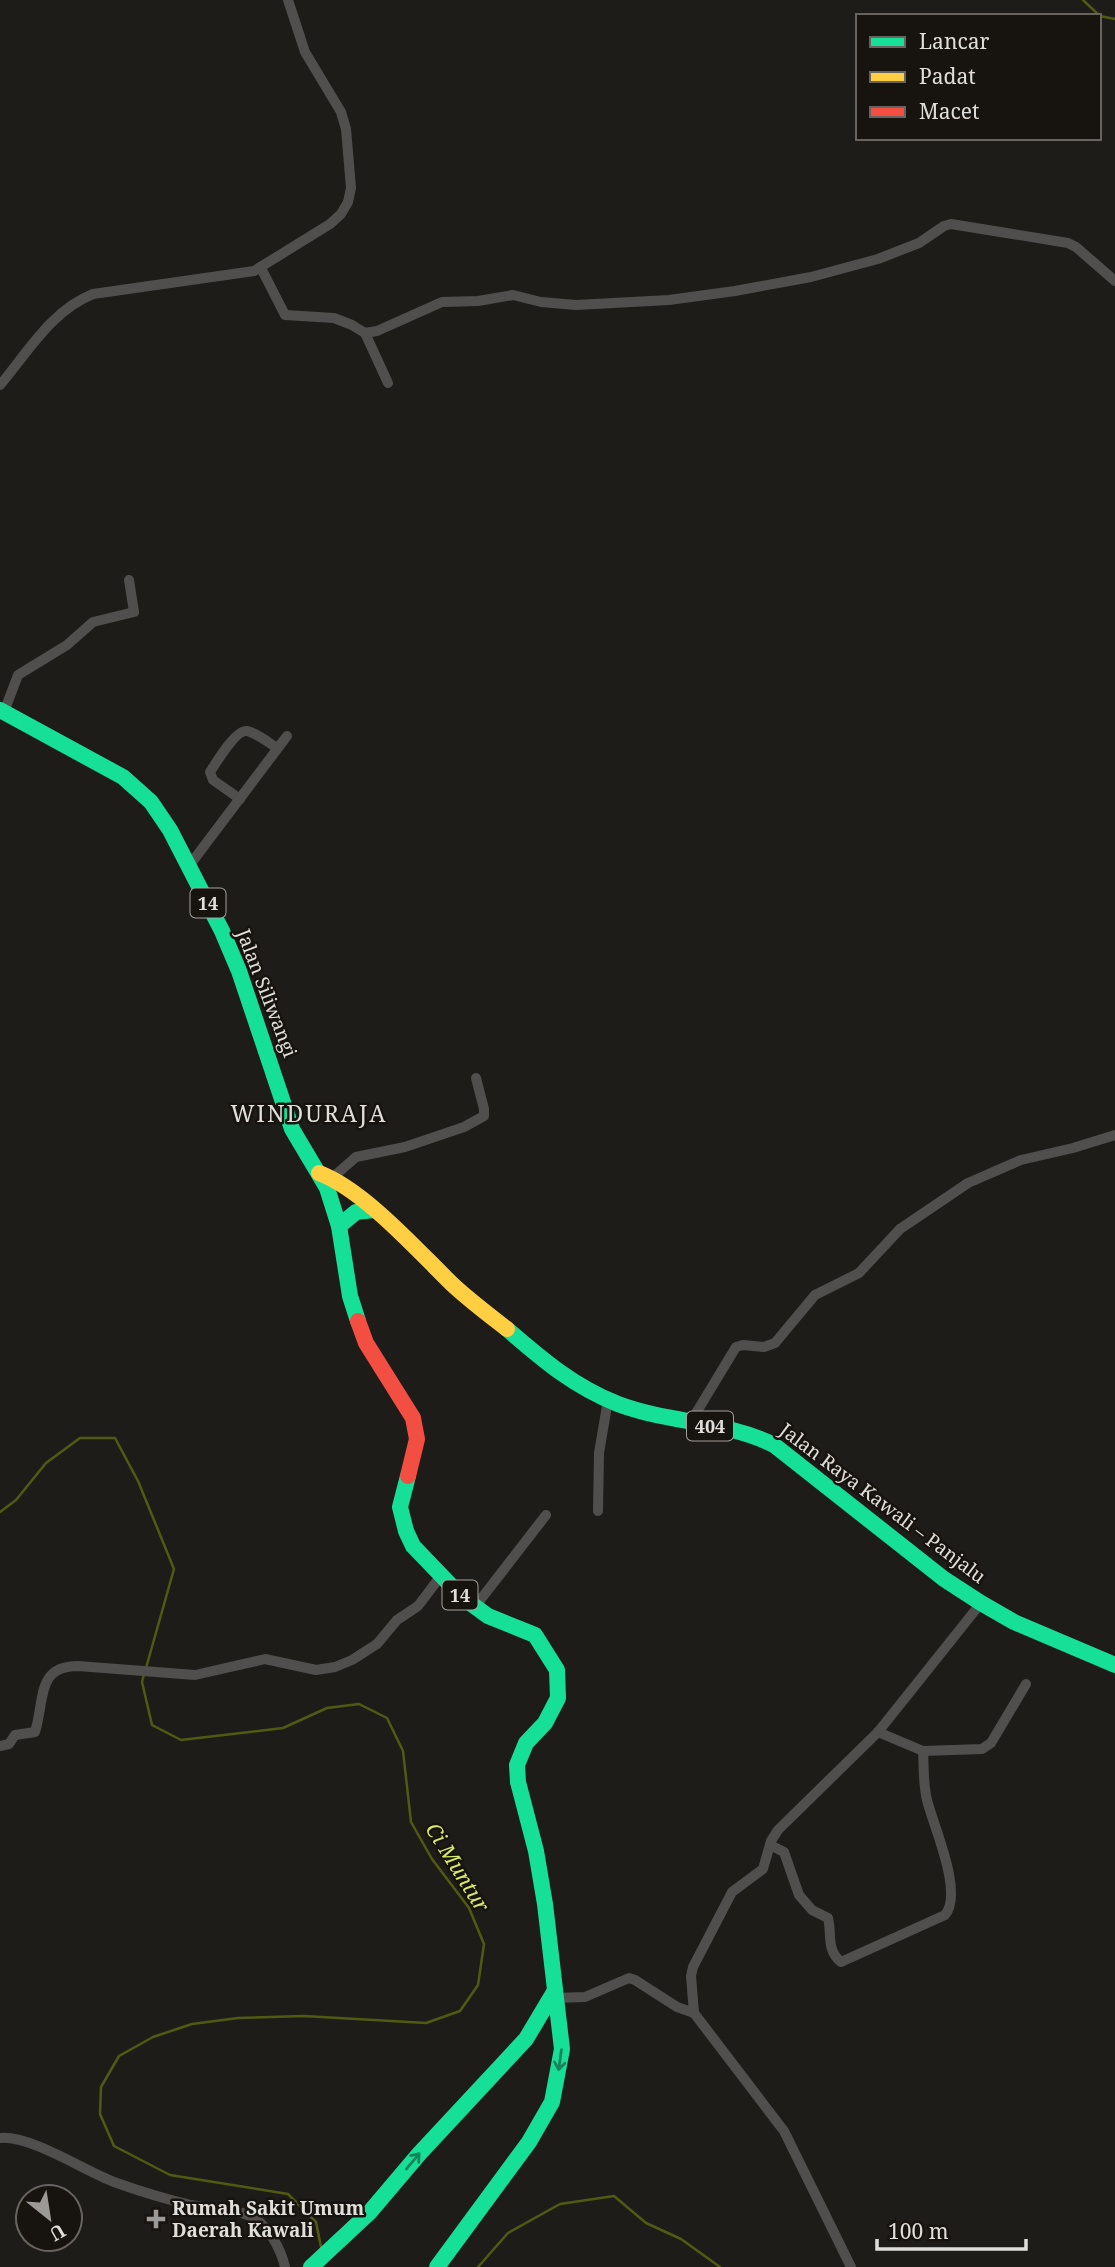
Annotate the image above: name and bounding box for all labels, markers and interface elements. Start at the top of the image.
legend [856,14,1101,140]
text: Lancar [919,27,990,55]
text: Padat [919,62,976,90]
text: Macet [919,97,979,125]
road number: 14 [190,888,226,918]
street label: Jalan Siliwangi [230,924,303,1061]
district label: WINDURAJA [230,1097,388,1129]
road number: 404 [687,1412,733,1441]
street label: Jalan Raya Kawali – Panjalu [774,1416,991,1589]
road number: 14 [442,1580,477,1610]
water label: Ci Muntur [420,1817,496,1917]
one-way arrow [553,2048,566,2071]
one-way arrow [405,2152,421,2170]
north arrow [14,2183,84,2253]
place label: Rumah Sakit Umum Daerah Kawali [172,2195,364,2243]
scale bar [877,2208,1026,2252]
marker: Rumah Sakit Umum Daerah Kawali [146,2209,166,2229]
text: 100 m [888,2217,949,2245]
text: U [45,2218,70,2248]

